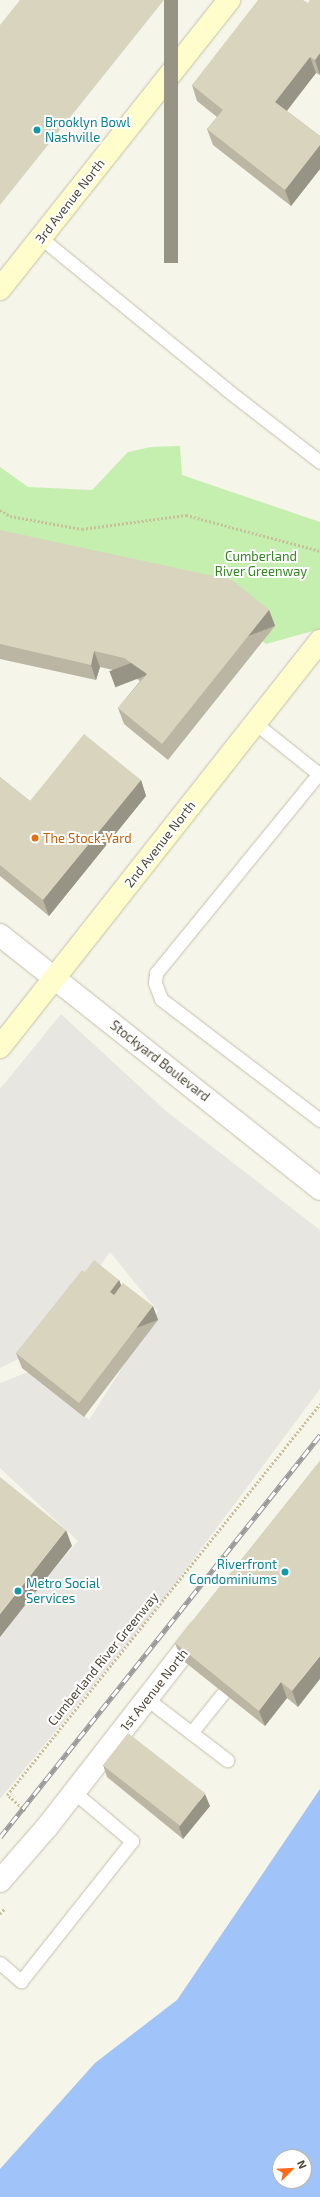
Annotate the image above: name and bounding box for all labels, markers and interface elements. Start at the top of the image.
place label: Brooklyn Bowl Nashville [45,115,130,146]
marker: Brooklyn Bowl Nashville [32,125,42,135]
street label: 3rd Avenue North [32,155,108,247]
park label: Cumberland River Greenway [215,549,307,580]
street label: 2nd Avenue North [121,797,199,891]
place label: The Stock-Yard [43,830,132,846]
marker: The Stock-Yard [30,833,40,843]
street label: Stockyard Boulevard [107,1017,213,1105]
place label: Riverfront Condominiums [189,1557,277,1588]
marker: Riverfront Condominiums [280,1567,290,1577]
place label: Metro Social Services [26,1576,100,1607]
marker: Metro Social Services [13,1586,23,1596]
street label: Cumberland River Greenway [44,1589,162,1729]
street label: 1st Avenue North [117,1646,191,1734]
north arrow [272,2149,312,2189]
text: N [295,2158,310,2171]

